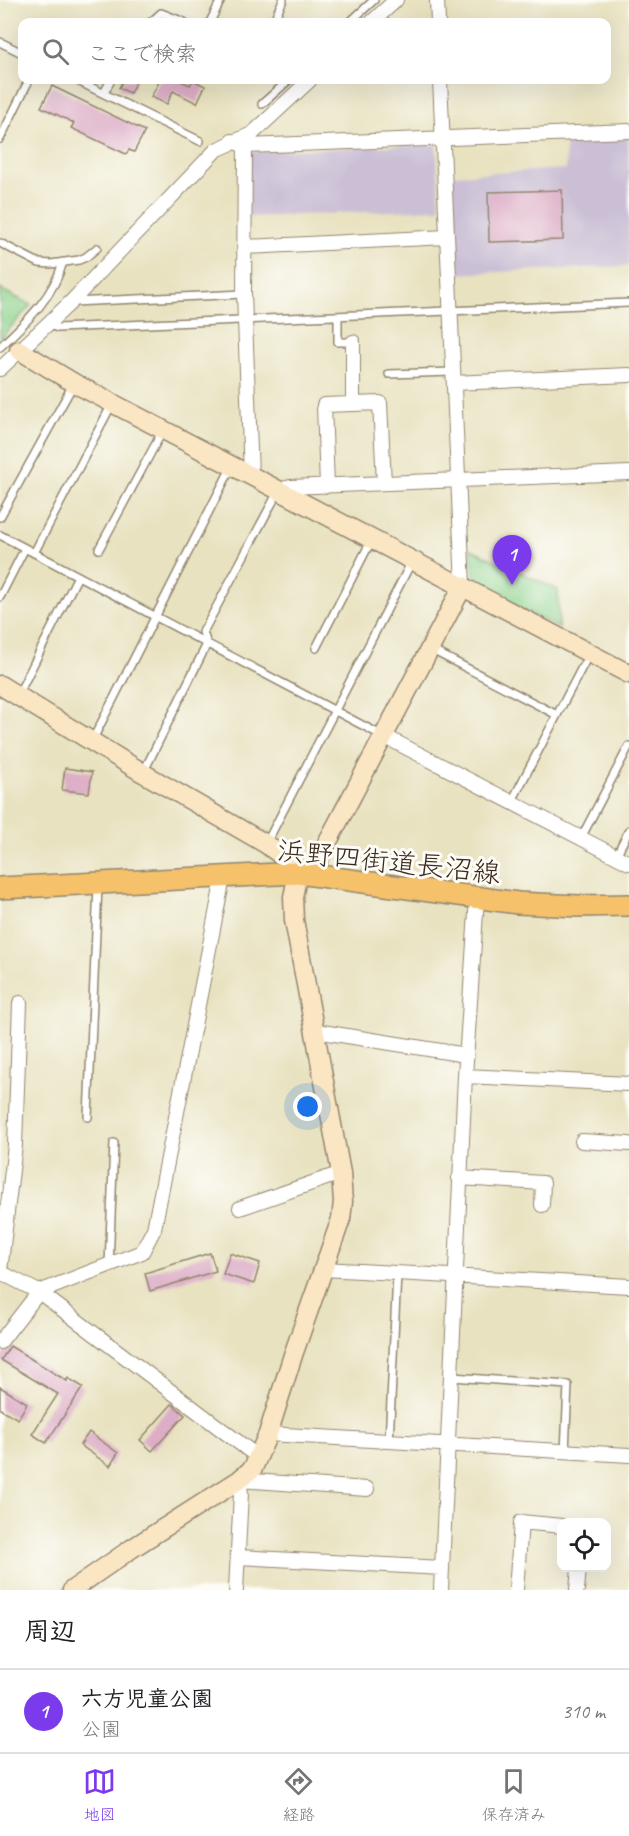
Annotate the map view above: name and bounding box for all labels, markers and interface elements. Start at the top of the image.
search box [18,18,611,84]
icon: search [39,35,72,68]
text: ここで検索 [87,40,197,68]
pin: 1 [492,536,532,585]
street label: 浜野四街道長沼線 [276,832,502,891]
your location [293,1092,322,1121]
map controls [557,1518,611,1572]
button: locate [557,1518,611,1572]
text: 周辺 [24,1615,76,1648]
text: 六方児童公園 [81,1685,213,1713]
text: 1 [39,1699,48,1724]
text: 310 m [562,1699,605,1724]
text: 公園 [81,1717,121,1742]
tab: 地図 [83,1765,116,1825]
tab: 経路 [282,1765,315,1825]
tab: 保存済み [482,1765,546,1825]

